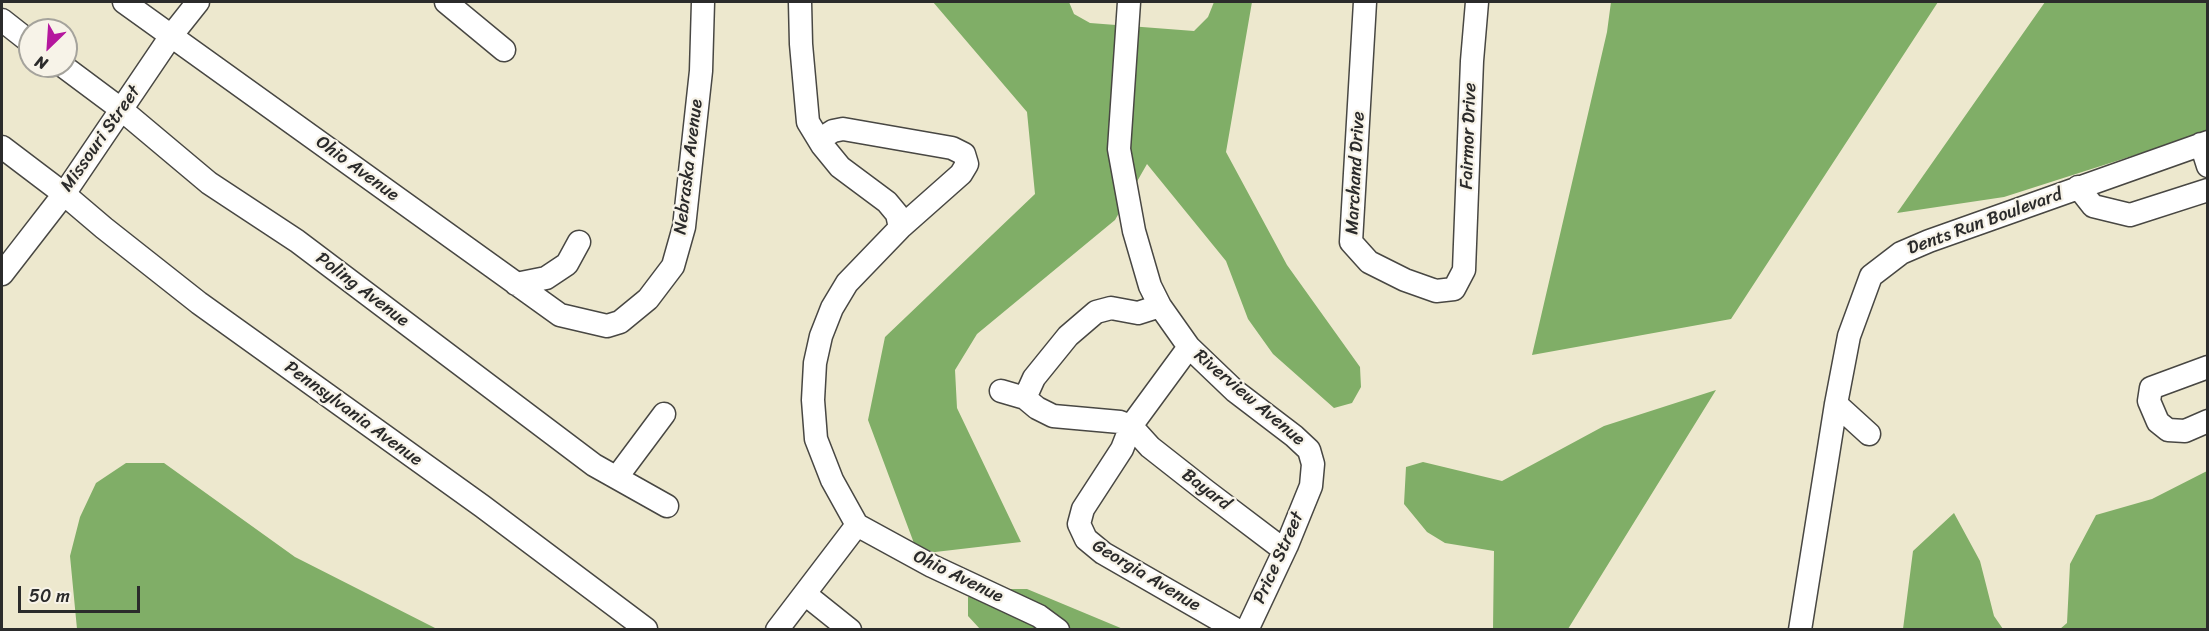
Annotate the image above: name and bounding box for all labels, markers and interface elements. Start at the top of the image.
north arrow [18,18,78,78]
text: N [30,47,52,78]
street label: Missouri Street [56,82,146,196]
street label: Fairmor Drive [1456,82,1482,190]
street label: Nebraska Avenue [670,98,708,236]
street label: Marchand Drive [1342,111,1370,235]
street label: Ohio Avenue [311,132,403,206]
street label: Dents Run Boulevard [1905,184,2065,260]
street label: Poling Avenue [311,248,413,332]
street label: Riverview Avenue [1189,345,1309,451]
street label: Pennsylvania Avenue [280,357,426,471]
street label: Bayard [1177,465,1235,515]
street label: Price Street [1249,509,1309,607]
street label: Georgia Avenue [1088,535,1204,617]
street label: Ohio Avenue [910,546,1006,608]
scale bar [21,574,142,612]
text: 50 m [29,580,70,612]

